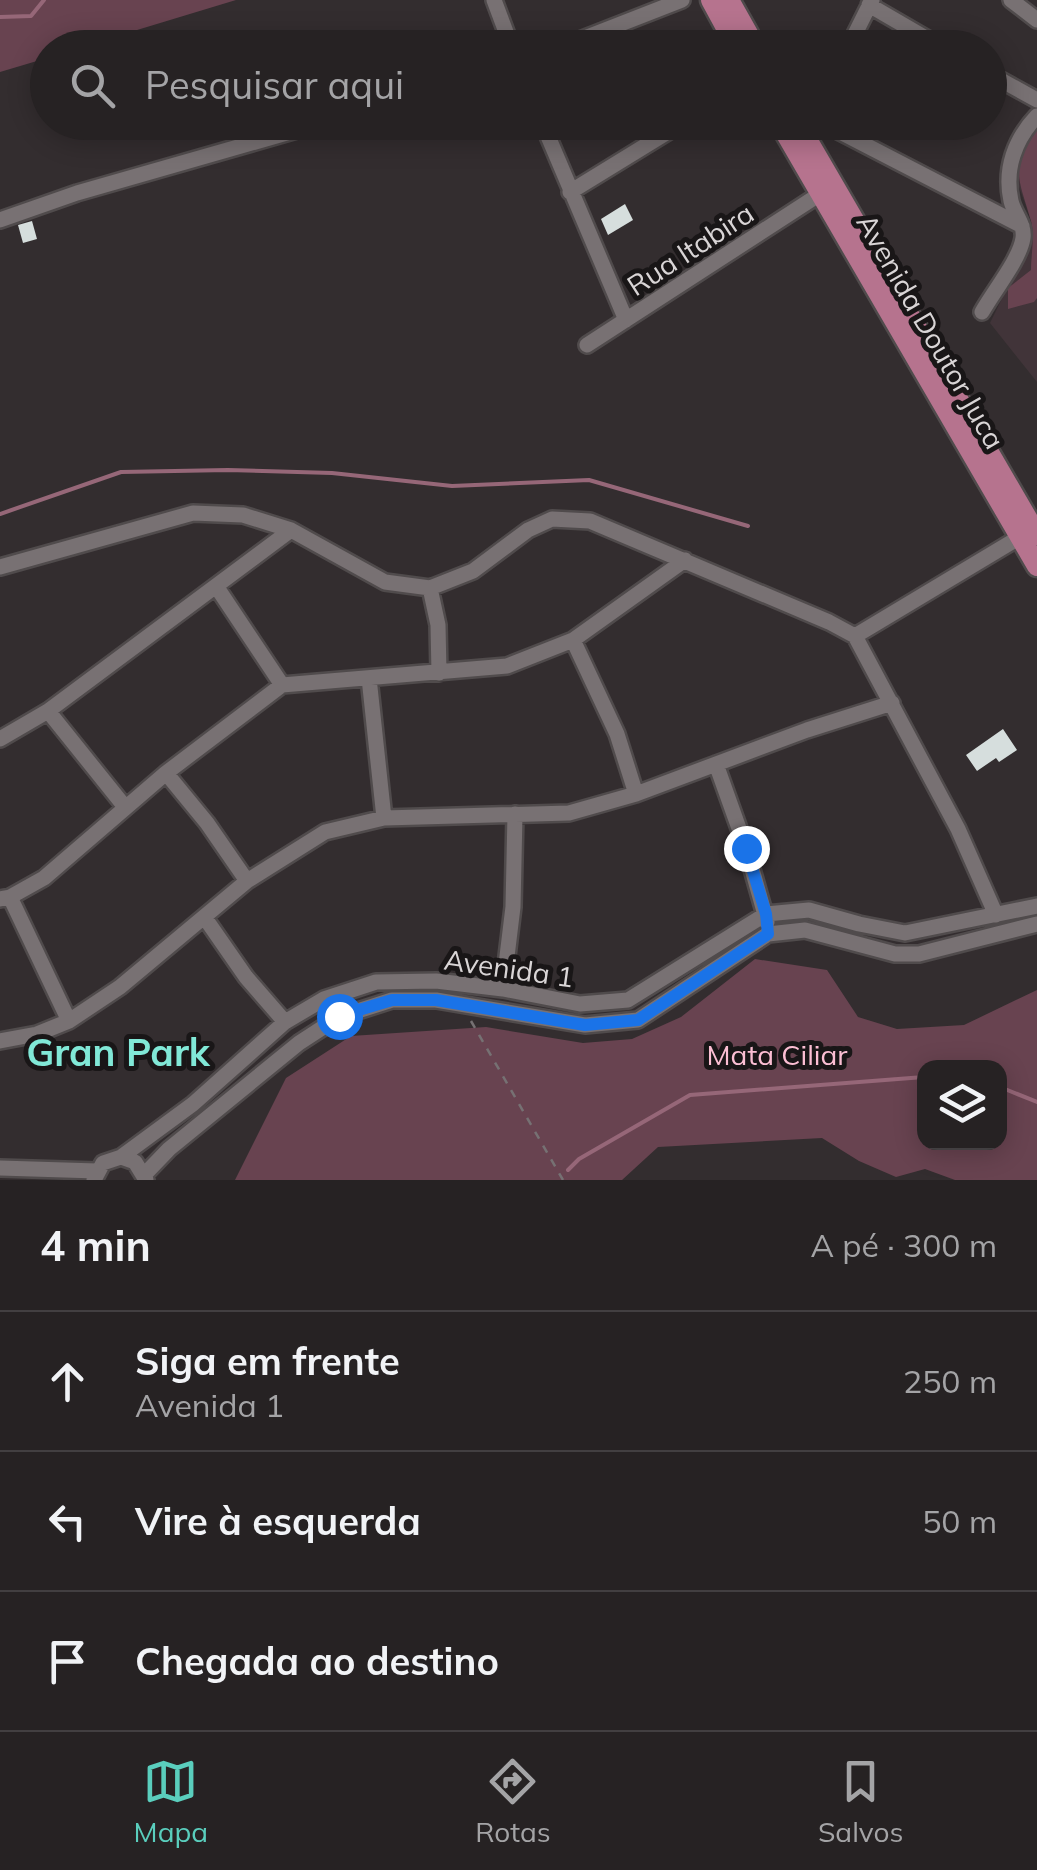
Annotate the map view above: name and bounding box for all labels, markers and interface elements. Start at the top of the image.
search box [30,30,1007,140]
icon: search [65,58,120,113]
text: Pesquisar aqui [145,61,404,109]
street label: Rua Itabira [620,195,760,303]
street label: Avenida Doutor Juca [849,207,1013,455]
route end [724,826,770,872]
street label: Avenida 1 [442,942,576,994]
route start [317,994,363,1040]
district label: Gran Park [26,1028,211,1076]
park label: Mata Ciliar [707,1037,848,1072]
map controls [917,1060,1007,1150]
button: layers [917,1060,1007,1150]
text: 4 min [40,1219,151,1272]
text: A pé · 300 m [810,1225,997,1265]
text: Siga em frente [135,1337,400,1385]
icon: ahead [40,1354,95,1409]
text: 250 m [903,1361,997,1401]
text: Avenida 1 [135,1385,284,1425]
icon: left [40,1494,95,1549]
text: Vire à esquerda [135,1497,421,1545]
text: 50 m [922,1501,997,1541]
icon: arrive [40,1634,95,1689]
text: Chegada ao destino [135,1637,499,1685]
tab: Mapa [134,1754,208,1849]
tab: Rotas [475,1754,551,1849]
tab: Salvos [818,1754,903,1849]

